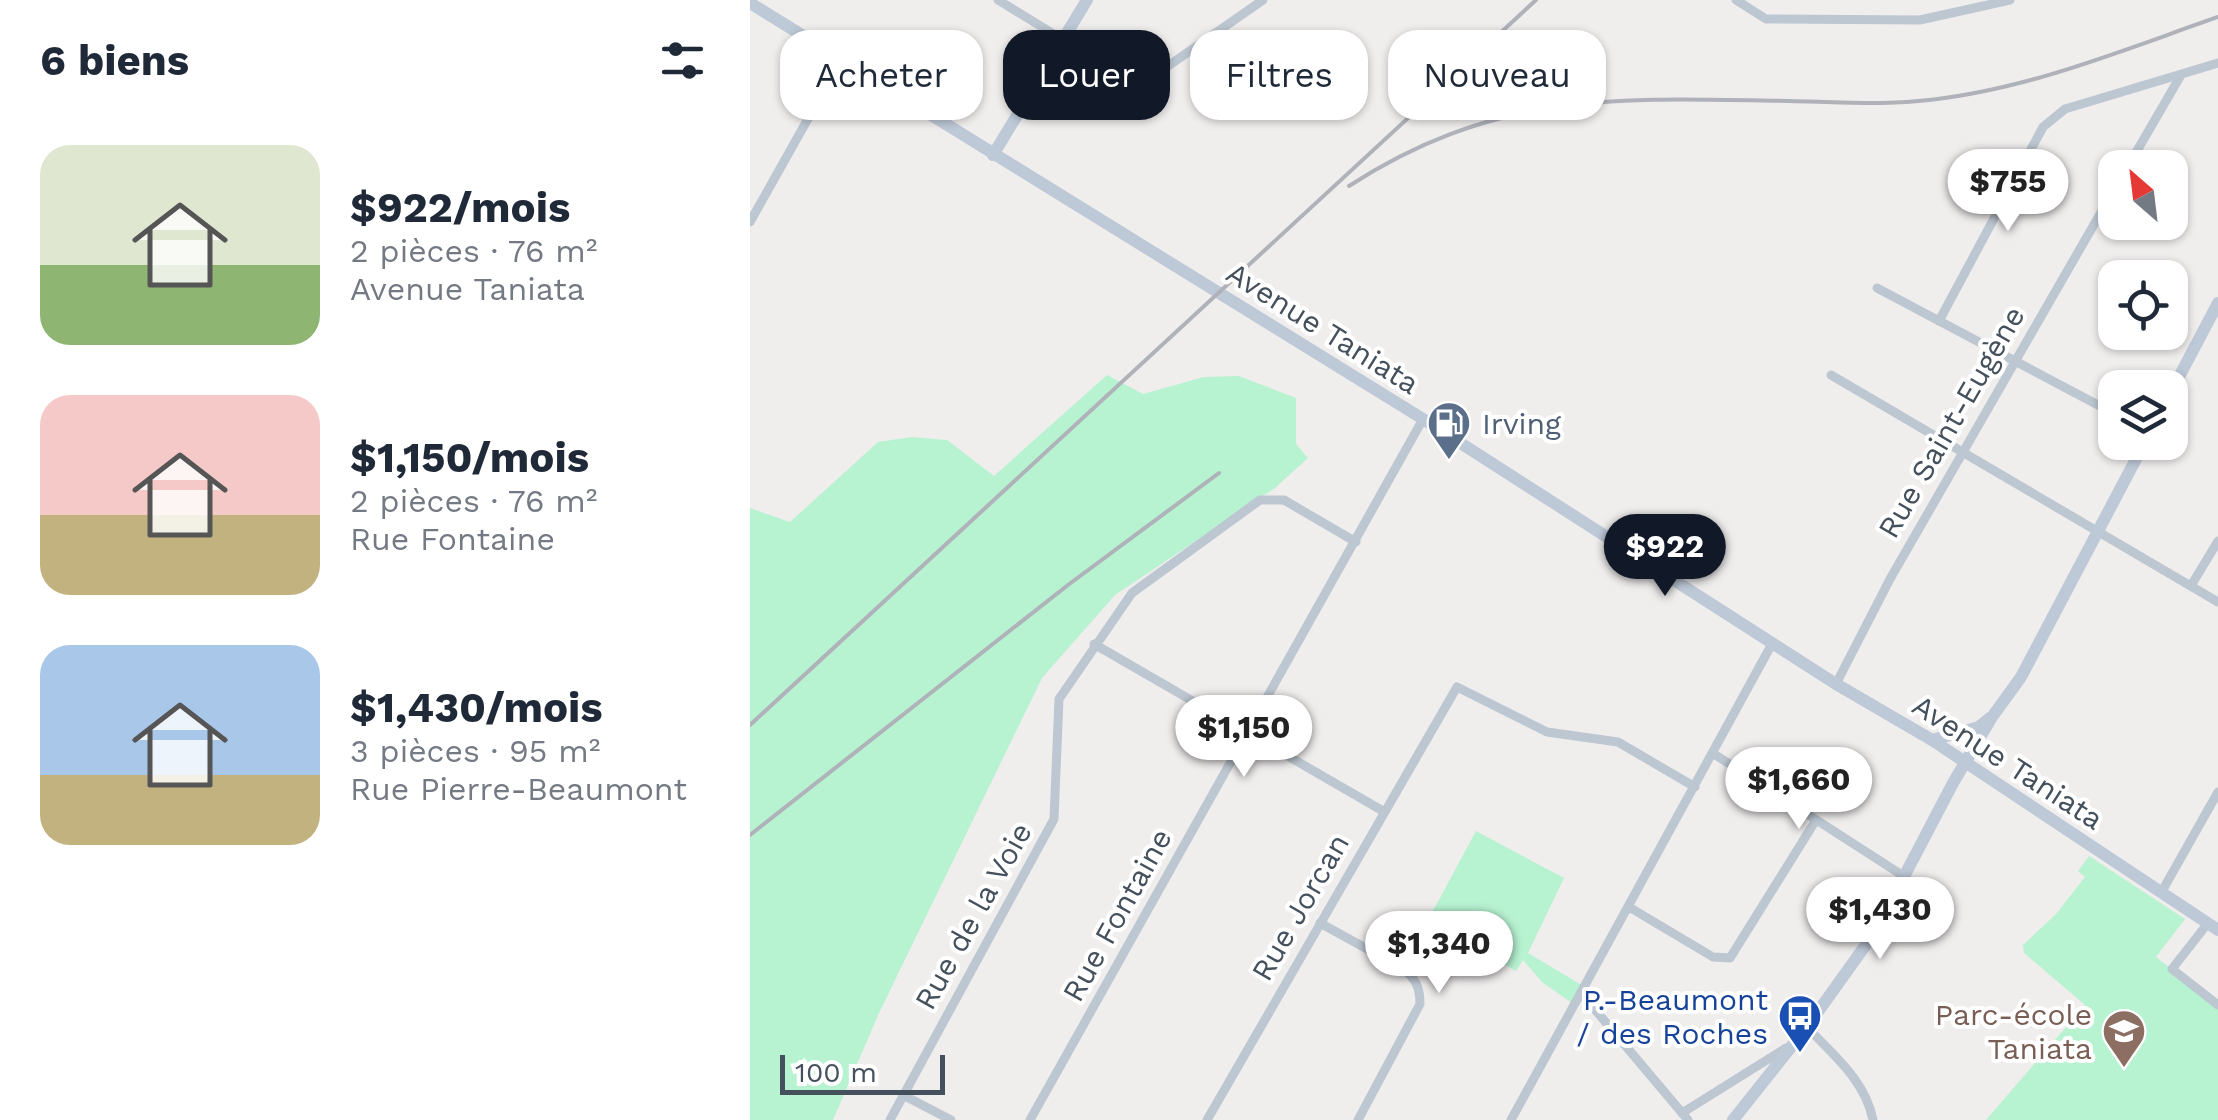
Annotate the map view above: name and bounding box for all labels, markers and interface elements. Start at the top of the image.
chip: Acheter [780,30,983,120]
chip: Louer [1003,30,1170,120]
chip: Filtres [1190,30,1368,120]
chip: Nouveau [1388,30,1606,120]
icon: filters [655,33,710,88]
text: 6 biens [40,36,189,85]
pin: $755 [1949,149,2067,234]
north arrow [2098,150,2188,240]
map controls [2098,150,2188,460]
text: $755 [1970,162,2046,200]
text: $922/mois [350,183,570,232]
icon: home [120,185,240,305]
text: 2 pièces · 76 m² [350,232,598,270]
street label: Avenue Taniata [1220,255,1426,401]
button: locate [2098,260,2188,350]
text: Avenue Taniata [350,270,585,308]
street label: Rue Saint-Eugène [1870,300,2032,544]
button: layers [2098,370,2188,460]
fuel station icon: Irving [1426,400,1472,461]
place label: Irving [1482,406,1561,441]
text: $1,150/mois [350,433,589,482]
icon: home [120,435,240,555]
text: 2 pièces · 76 m² [350,482,598,520]
pin: $922 [1606,514,1724,599]
text: Rue Fontaine [350,520,555,558]
text: $922 [1626,527,1704,565]
text: $1,430/mois [350,683,603,732]
icon: home [120,685,240,805]
street label: Avenue Taniata [1906,687,2110,837]
pin: $1,150 [1163,695,1325,780]
text: $1,150 [1197,708,1291,746]
text: 3 pièces · 95 m² [350,732,600,770]
pin: $1,660 [1718,747,1880,832]
text: $1,660 [1747,760,1851,798]
text: Rue Pierre-Beaumont [350,770,687,808]
street label: Rue de la Voie [907,817,1039,1015]
street label: Rue Fontaine [1055,823,1179,1007]
street label: Rue Jorcan [1244,827,1356,987]
pin: $1,430 [1799,877,1961,962]
text: $1,430 [1828,890,1932,928]
pin: $1,340 [1358,911,1520,996]
text: $1,340 [1387,924,1491,962]
place label: P.-Beaumont / des Roches [1577,982,1768,1051]
bus stop icon: P.-Beaumont / des Roches [1777,993,1823,1054]
place label: Parc-école Taniata [1935,997,2092,1066]
school or university icon: Parc-école Taniata [2101,1008,2147,1069]
scale bar [780,1050,945,1094]
text: 100 m [795,1056,877,1089]

